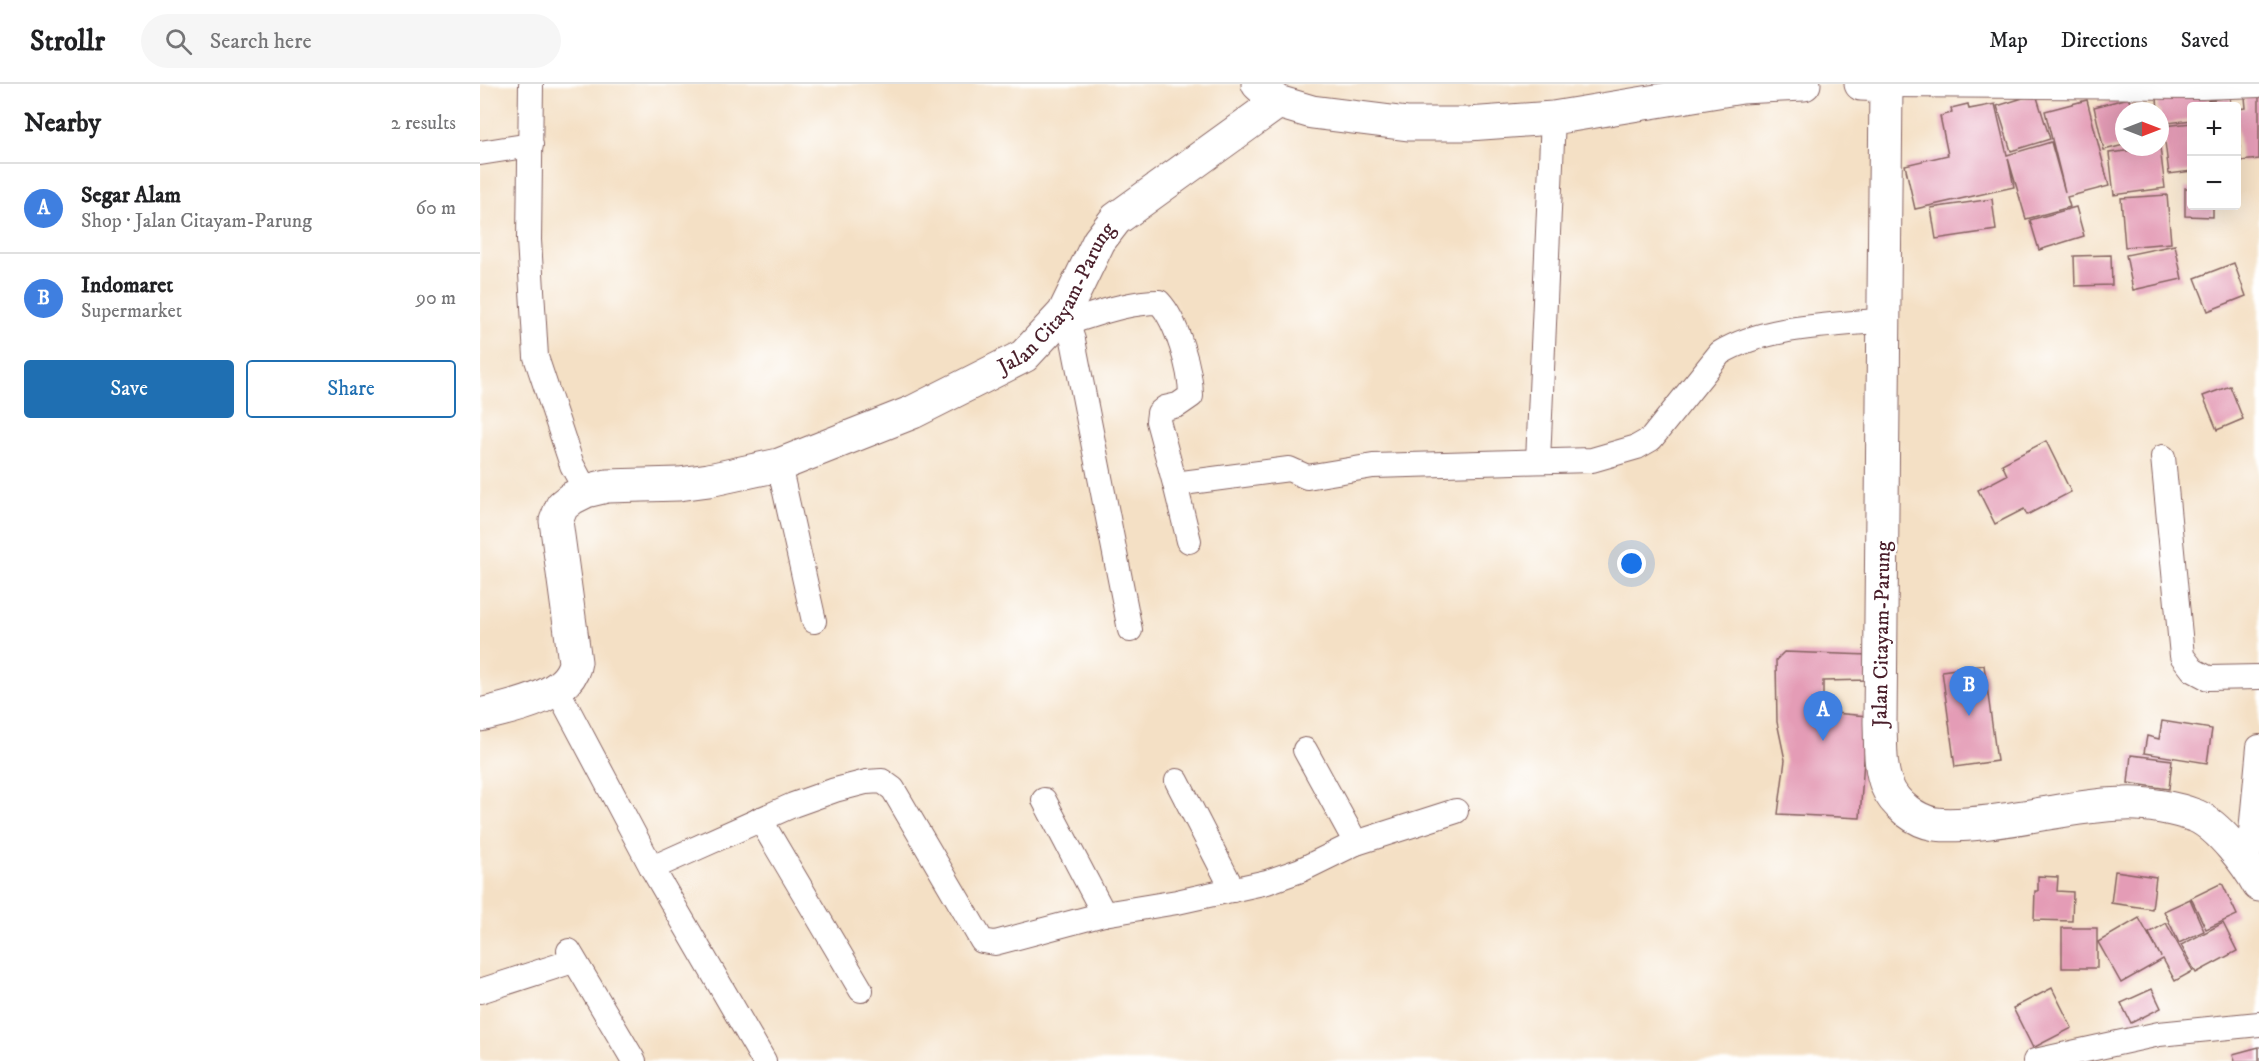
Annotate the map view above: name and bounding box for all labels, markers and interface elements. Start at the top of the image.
search box [141,14,561,68]
text: Strollr [30,24,105,59]
icon: search [162,25,195,58]
text: Search here [210,28,312,55]
text: Map [1989,28,2028,54]
text: Directions [2061,28,2148,54]
text: Saved [2181,28,2229,54]
north arrow [2115,102,2169,156]
map controls [2187,102,2241,210]
button: + [2187,102,2241,156]
text: Nearby [24,107,101,140]
text: 2 results [391,111,456,136]
button: − [2187,156,2241,210]
text: Segar Alam [81,182,181,209]
text: A [37,196,50,221]
text: 60 m [416,196,456,221]
text: Shop · Jalan Citayam-Parung [81,209,312,234]
street label: Jalan Citayam-Parung [992,217,1122,381]
text: Indomaret [81,272,173,299]
text: B [37,286,50,311]
text: 90 m [416,286,456,311]
text: Supermarket [81,299,182,324]
button: Save [24,360,234,418]
button: Share [246,360,456,418]
street label: Jalan Citayam-Parung [1867,540,1897,729]
your location [1617,549,1646,578]
pin: B [1950,666,1988,716]
pin: A [1804,692,1842,741]

